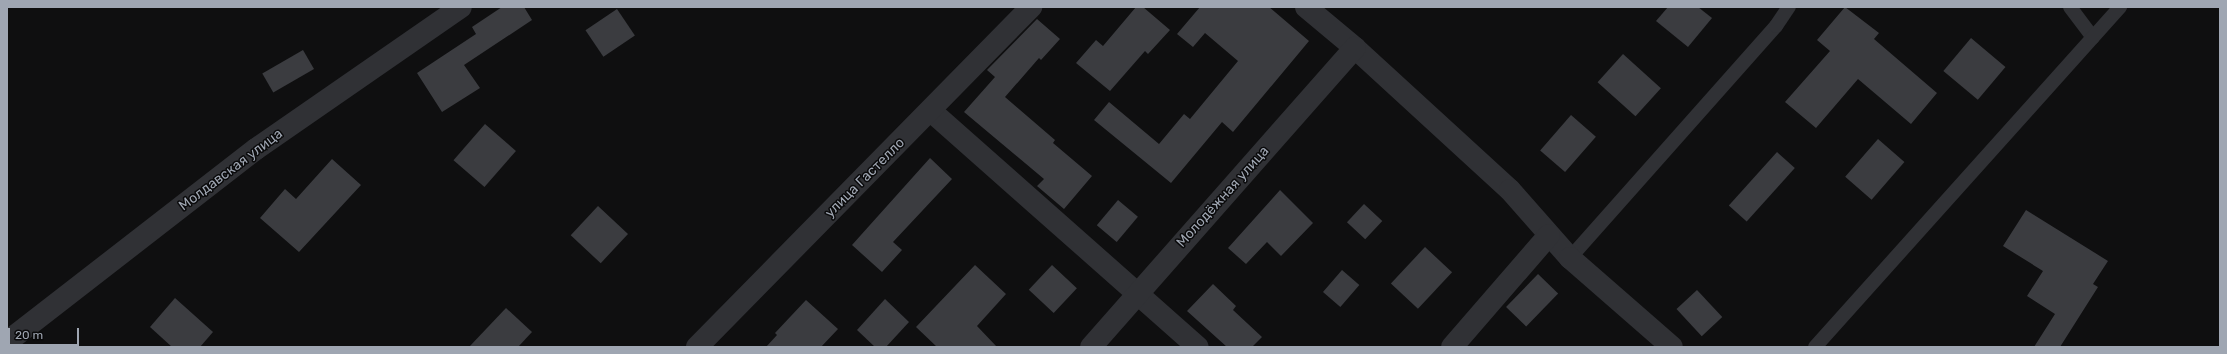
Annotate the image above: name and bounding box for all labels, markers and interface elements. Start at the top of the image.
street label: Молдавская улица [176,126,286,214]
street label: улица Гастелло [822,135,908,221]
street label: Молодёжная улица [1173,143,1273,251]
scale bar [10,320,81,346]
text: 20 m [15,328,43,342]

